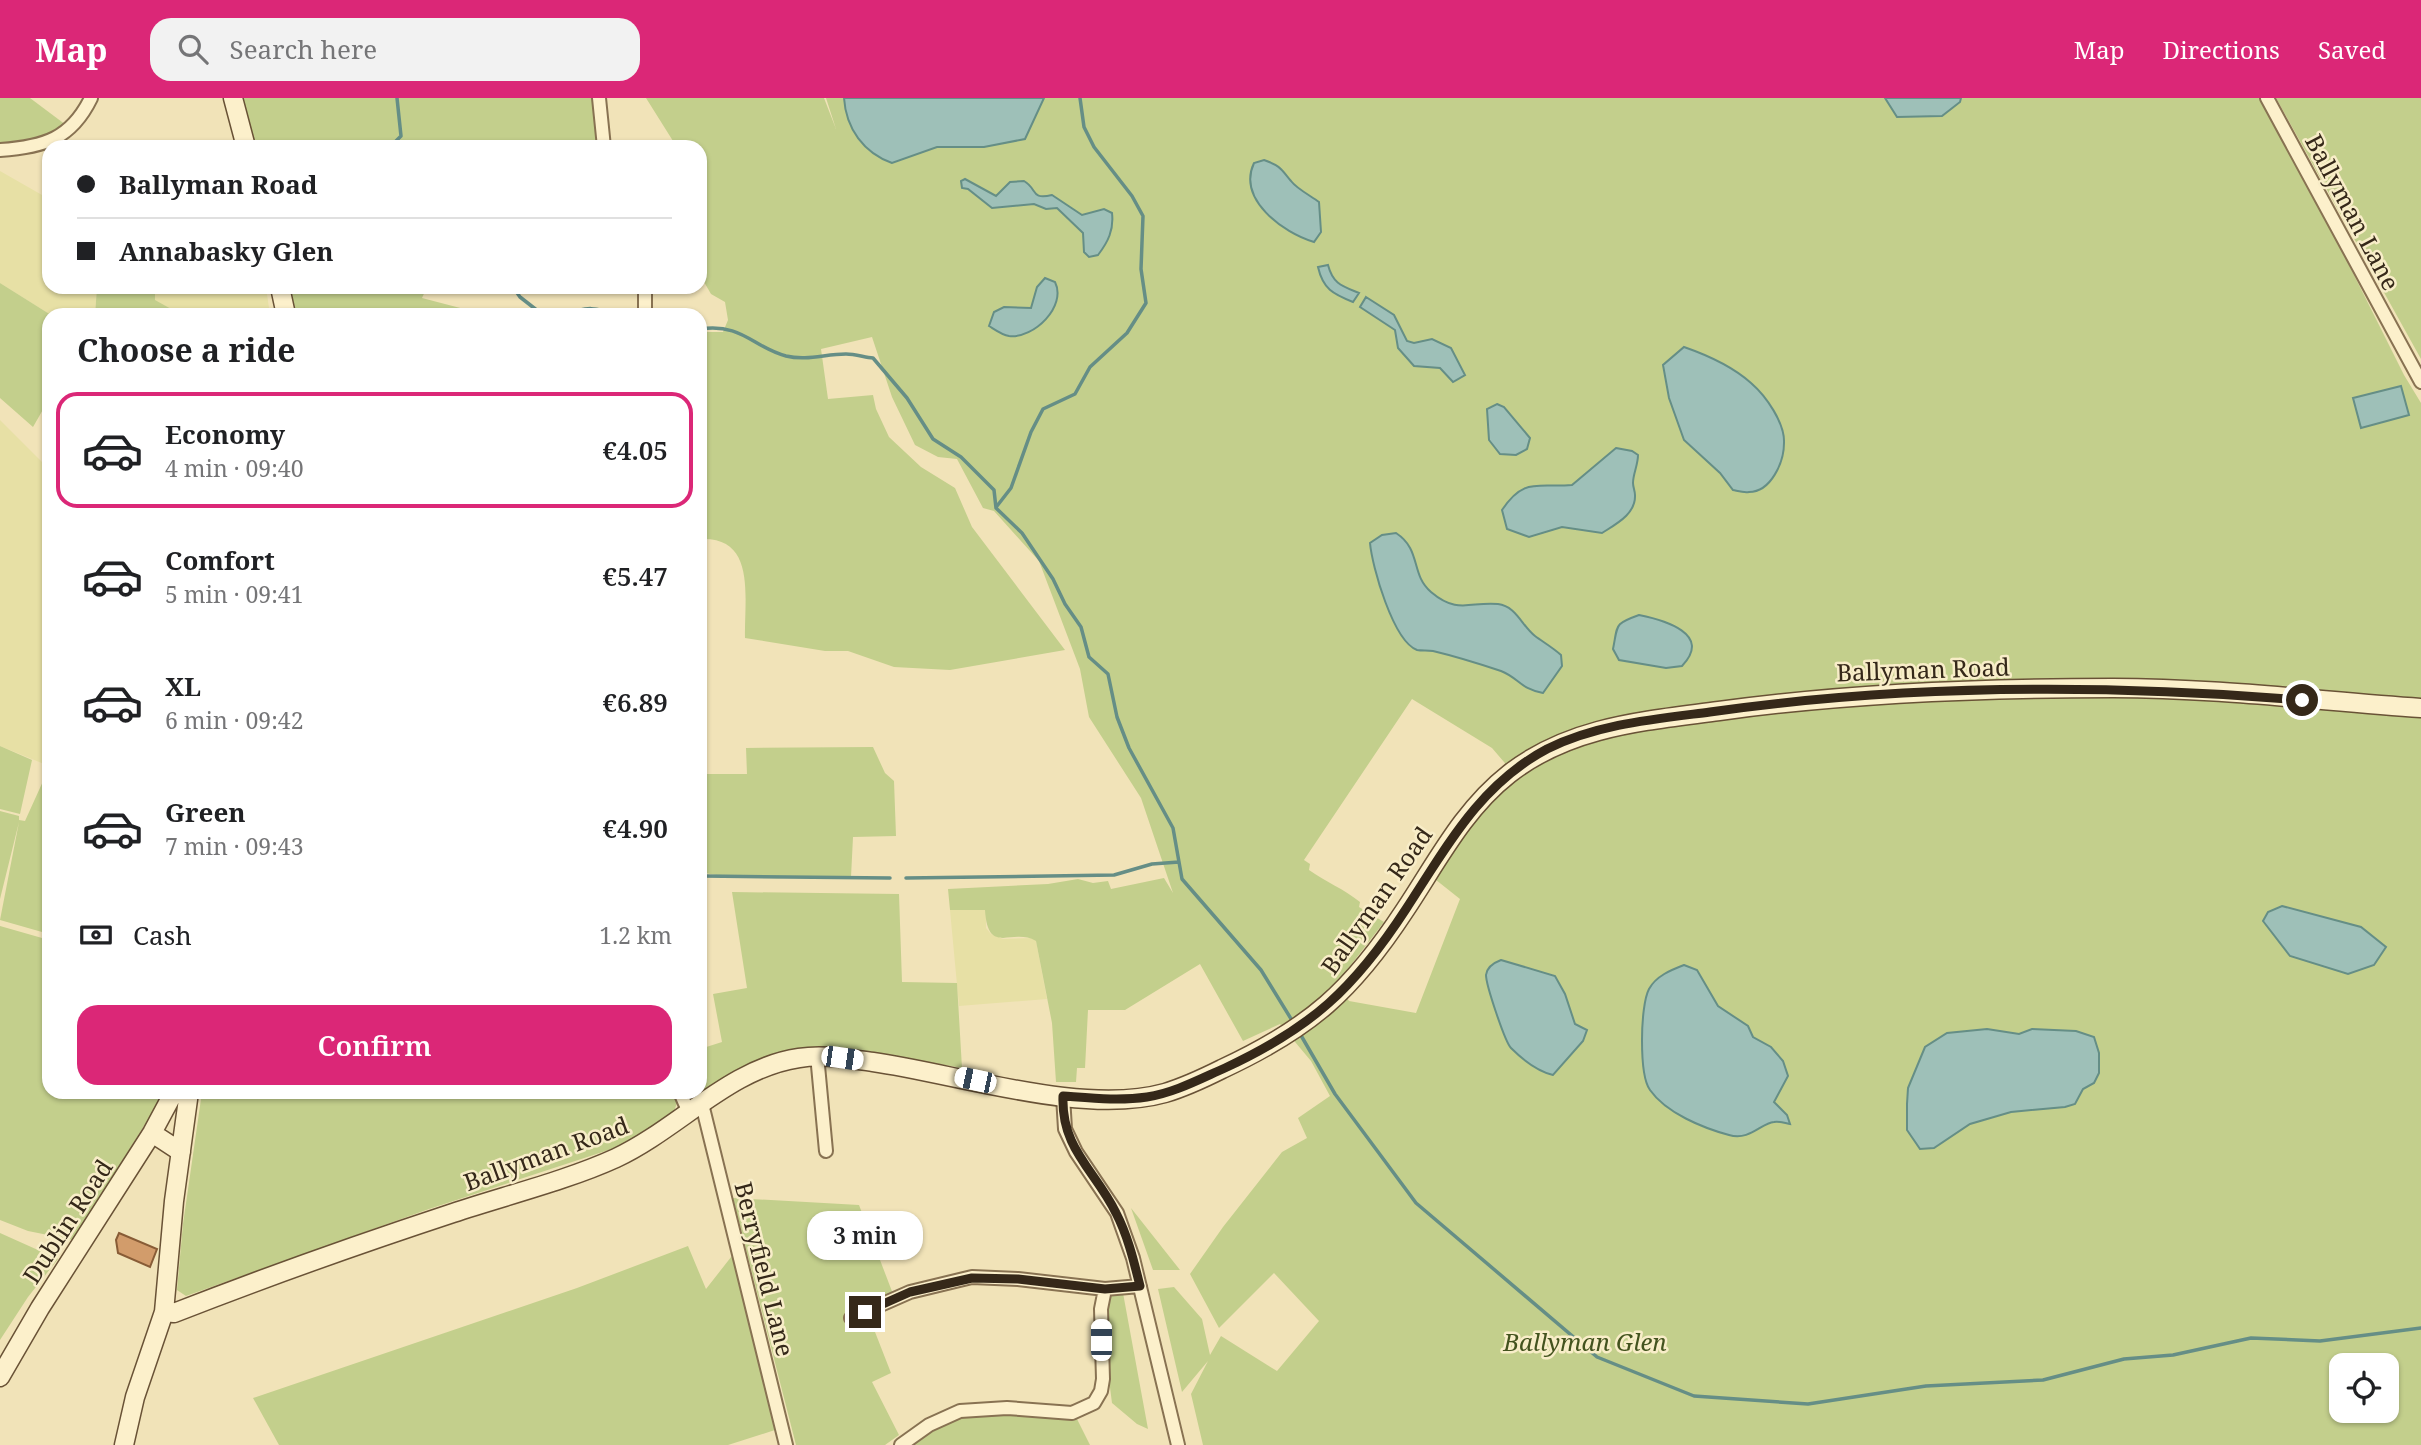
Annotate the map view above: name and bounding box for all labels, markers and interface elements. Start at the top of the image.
search box [150,18,640,81]
text: Map [35,27,108,72]
icon: search [174,30,212,68]
text: Search here [230,31,377,67]
text: Map [2074,33,2125,66]
text: Directions [2163,33,2280,66]
text: Saved [2318,33,2386,66]
street label: Ballyman Lane [2298,128,2408,296]
text: Ballyman Road [119,166,318,202]
text: Annabasky Glen [119,233,334,269]
text: Choose a ride [77,328,296,371]
text: Economy [165,416,285,452]
icon: car [81,419,144,482]
text: €4.05 [602,432,668,468]
text: 4 min · 09:40 [165,452,303,484]
text: Comfort [165,542,275,578]
icon: car [81,545,144,608]
text: €5.47 [602,558,668,594]
text: 5 min · 09:41 [165,578,303,610]
street label: Ballyman Road [1836,649,2010,689]
text: XL [165,668,201,704]
icon: car [81,671,144,734]
text: €6.89 [602,684,668,720]
route start [2286,684,2318,716]
text: 6 min · 09:42 [165,704,303,736]
text: Green [165,794,246,830]
icon: car [81,797,144,860]
text: €4.90 [602,810,668,846]
street label: Ballyman Road [1313,819,1439,980]
text: 7 min · 09:43 [165,830,303,862]
icon: cash [77,916,115,954]
text: Cash [133,917,192,953]
text: 1.2 km [599,919,672,951]
button: Confirm [77,1005,672,1085]
car [820,1045,865,1071]
car [953,1065,998,1095]
street label: Ballyman Road [459,1108,633,1198]
street label: Dublin Road [14,1152,120,1290]
street label: Berryfield Lane [727,1178,803,1360]
callout: 3 min [807,1210,923,1260]
text: 3 min [833,1219,897,1251]
route end [849,1296,881,1328]
car [1091,1319,1112,1361]
park label: Ballyman Glen [1502,1325,1667,1358]
map controls [2329,1353,2399,1423]
button: locate [2329,1353,2399,1423]

